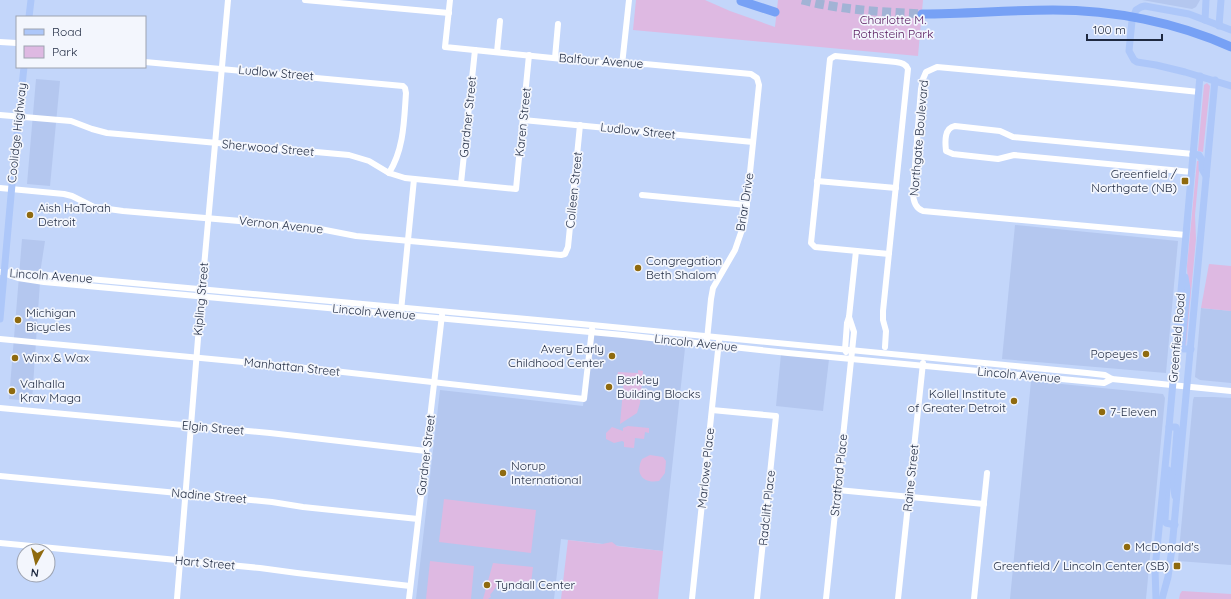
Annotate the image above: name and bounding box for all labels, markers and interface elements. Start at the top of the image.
park label: Charlotte M. Rothstein Park [853,12,933,41]
legend [16,16,146,68]
scale bar [1087,16,1162,42]
text: 100 m [1093,22,1126,37]
text: Road [52,24,82,39]
text: Park [52,44,77,59]
street label: Balfour Avenue [558,50,644,71]
street label: Ludlow Street [238,62,314,83]
street label: Gardner Street [456,75,479,158]
street label: Northgate Boulevard [906,79,931,197]
street label: Coolidge Highway [4,82,29,184]
street label: Karen Street [511,87,534,157]
street label: Ludlow Street [600,119,676,142]
street label: Sherwood Street [221,136,315,159]
street label: Colleen Street [562,151,585,229]
place label: Greenfield / Northgate (NB) [1091,166,1178,195]
street label: Briar Drive [732,171,757,232]
marker: Greenfield / Northgate (NB) [1180,176,1190,186]
place label: Aish HaTorah Detroit [38,200,111,229]
marker: Aish HaTorah Detroit [25,210,35,220]
street label: Vernon Avenue [238,213,324,236]
place label: Congregation Beth Shalom [646,253,722,282]
street label: Kipling Street [190,262,211,336]
marker: Congregation Beth Shalom [633,263,643,273]
street label: Lincoln Avenue [9,265,93,286]
street label: Greenfield Road [1165,293,1188,383]
street label: Lincoln Avenue [332,300,416,323]
place label: Michigan Bicycles [26,305,76,334]
marker: Michigan Bicycles [13,315,23,325]
street label: Lincoln Avenue [654,331,739,354]
place label: Avery Early Childhood Center [508,341,604,370]
place label: Popeyes [1091,346,1138,361]
marker: Popeyes [1141,349,1151,359]
place label: Winx & Wax [23,350,89,365]
marker: Avery Early Childhood Center [607,351,617,361]
marker: Winx & Wax [10,353,20,363]
street label: Manhattan Street [243,354,341,379]
street label: Lincoln Avenue [977,363,1061,386]
place label: Berkley Building Blocks [617,372,701,401]
place label: Valhalla Krav Maga [20,376,81,405]
marker: Berkley Building Blocks [604,382,614,392]
marker: Valhalla Krav Maga [7,386,17,396]
place label: Kollel Institute of Greater Detroit [908,386,1006,415]
marker: Kollel Institute of Greater Detroit [1009,396,1019,406]
place label: 7-Eleven [1110,404,1157,419]
marker: 7-Eleven [1097,407,1107,417]
street label: Gardner Street [413,413,438,496]
street label: Elgin Street [181,417,245,438]
street label: Marlowe Place [694,427,717,509]
street label: Stratford Place [827,433,850,517]
street label: Raine Street [900,443,922,512]
place label: Norup International [511,458,581,487]
marker: Norup International [498,468,508,478]
street label: Radclift Place [755,469,778,547]
street label: Nadine Street [171,485,247,506]
place label: McDonald's [1135,539,1200,554]
marker: McDonald's [1122,542,1132,552]
north arrow [16,543,56,583]
street label: Hart Street [174,552,236,573]
place label: Greenfield / Lincoln Center (SB) [993,558,1169,573]
marker: Greenfield / Lincoln Center (SB) [1172,561,1182,571]
text: N [30,565,40,580]
place label: Tyndall Center [495,577,576,592]
marker: Tyndall Center [482,580,492,590]

